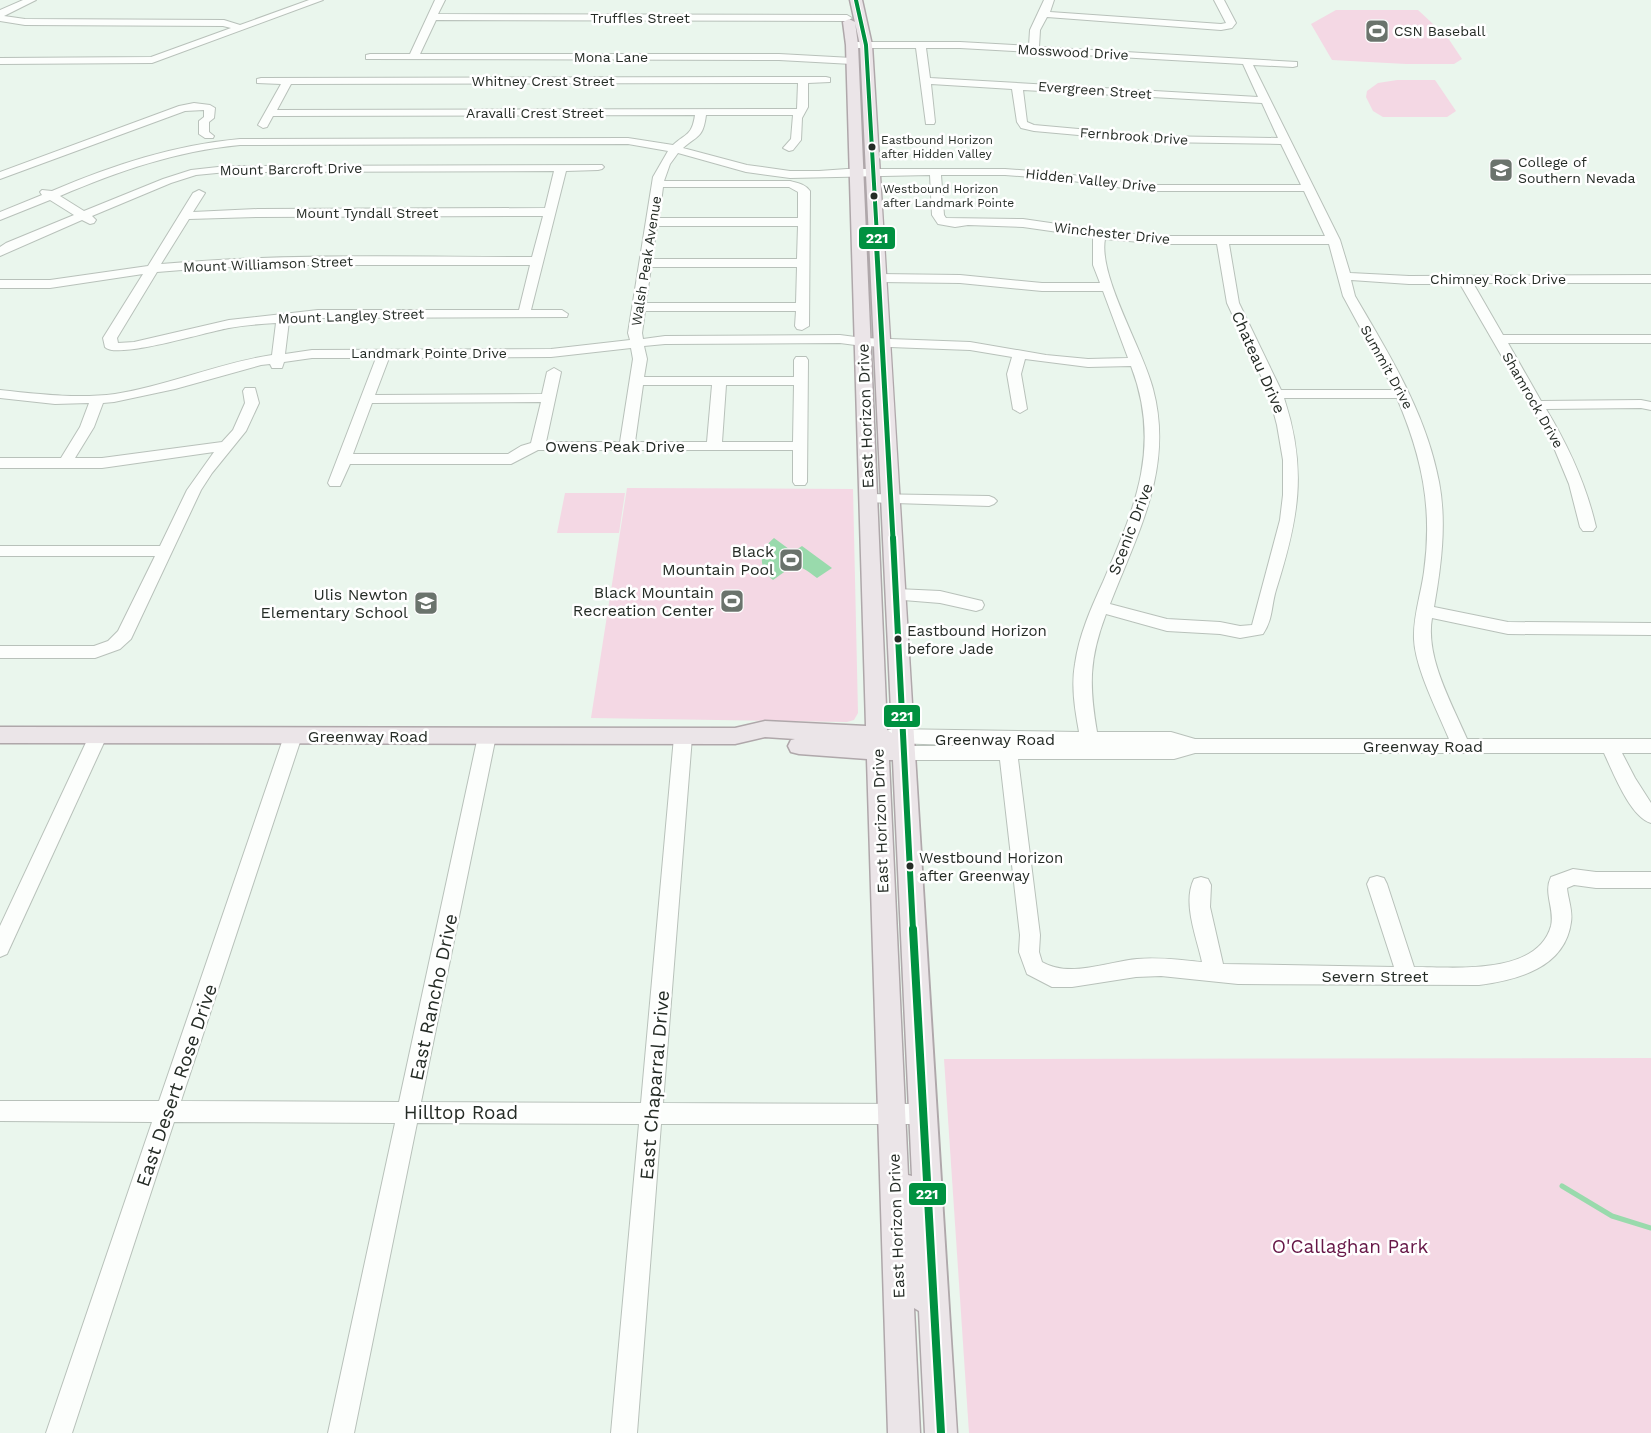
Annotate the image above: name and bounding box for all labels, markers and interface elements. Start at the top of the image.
street label: Truffles Street [590,10,690,26]
sports icon: CSN Baseball [1364,18,1390,44]
place label: CSN Baseball [1394,23,1486,39]
street label: Mosswood Drive [1017,41,1129,63]
street label: Mona Lane [574,49,648,65]
street label: Whitney Crest Street [471,73,615,89]
street label: Evergreen Street [1038,78,1152,102]
street label: Aravalli Crest Street [466,105,604,121]
street label: Fernbrook Drive [1079,124,1189,148]
place label: Eastbound Horizon after Hidden Valley [881,133,993,161]
marker: Eastbound Horizon after Hidden Valley [867,142,877,152]
place label: College of Southern Nevada [1518,154,1636,186]
school or university icon: College of Southern Nevada [1488,157,1514,183]
street label: Mount Barcroft Drive [220,160,362,178]
street label: Hidden Valley Drive [1025,165,1157,195]
place label: Westbound Horizon after Landmark Pointe [883,182,1014,210]
marker: Westbound Horizon after Landmark Pointe [869,191,879,201]
street label: Walsh Peak Avenue [628,195,664,327]
street label: Mount Tyndall Street [296,205,438,221]
street label: Winchester Drive [1053,219,1171,247]
line badge: 221 [858,226,896,250]
text: 221 [866,230,888,246]
street label: Mount Williamson Street [183,253,353,275]
street label: Chimney Rock Drive [1430,271,1566,287]
street label: Mount Langley Street [278,305,425,327]
street label: Chateau Drive [1228,308,1290,416]
street label: Summit Drive [1357,322,1417,412]
street label: East Horizon Drive [853,343,878,489]
street label: Landmark Pointe Drive [351,345,507,361]
street label: Shamrock Drive [1499,349,1567,451]
street label: Owens Peak Drive [545,437,685,456]
street label: Scenic Drive [1104,481,1157,578]
place label: Black Mountain Pool [662,542,774,579]
sports icon: Black Mountain Pool [778,547,804,573]
place label: Black Mountain Recreation Center [573,583,714,620]
place label: Ulis Newton Elementary School [261,585,408,622]
sports icon: Black Mountain Recreation Center [719,588,745,614]
school or university icon: Ulis Newton Elementary School [413,590,439,616]
place label: Eastbound Horizon before Jade [907,622,1047,658]
marker: Eastbound Horizon before Jade [893,634,903,644]
line badge: 221 [883,704,921,728]
text: 221 [891,708,913,724]
street label: Greenway Road [308,727,428,746]
street label: Greenway Road [935,730,1055,749]
street label: Greenway Road [1363,737,1483,756]
street label: East Horizon Drive [868,748,893,894]
place label: Westbound Horizon after Greenway [919,849,1063,885]
marker: Westbound Horizon after Greenway [905,861,915,871]
street label: East Rancho Drive [405,912,462,1083]
street label: Severn Street [1322,967,1429,986]
street label: East Desert Rose Drive [131,981,222,1190]
street label: East Chaparral Drive [635,989,674,1181]
street label: Hilltop Road [404,1101,518,1124]
street label: East Horizon Drive [884,1153,909,1299]
line badge: 221 [908,1182,947,1206]
text: 221 [916,1186,938,1202]
park label: O'Callaghan Park [1272,1235,1429,1258]

